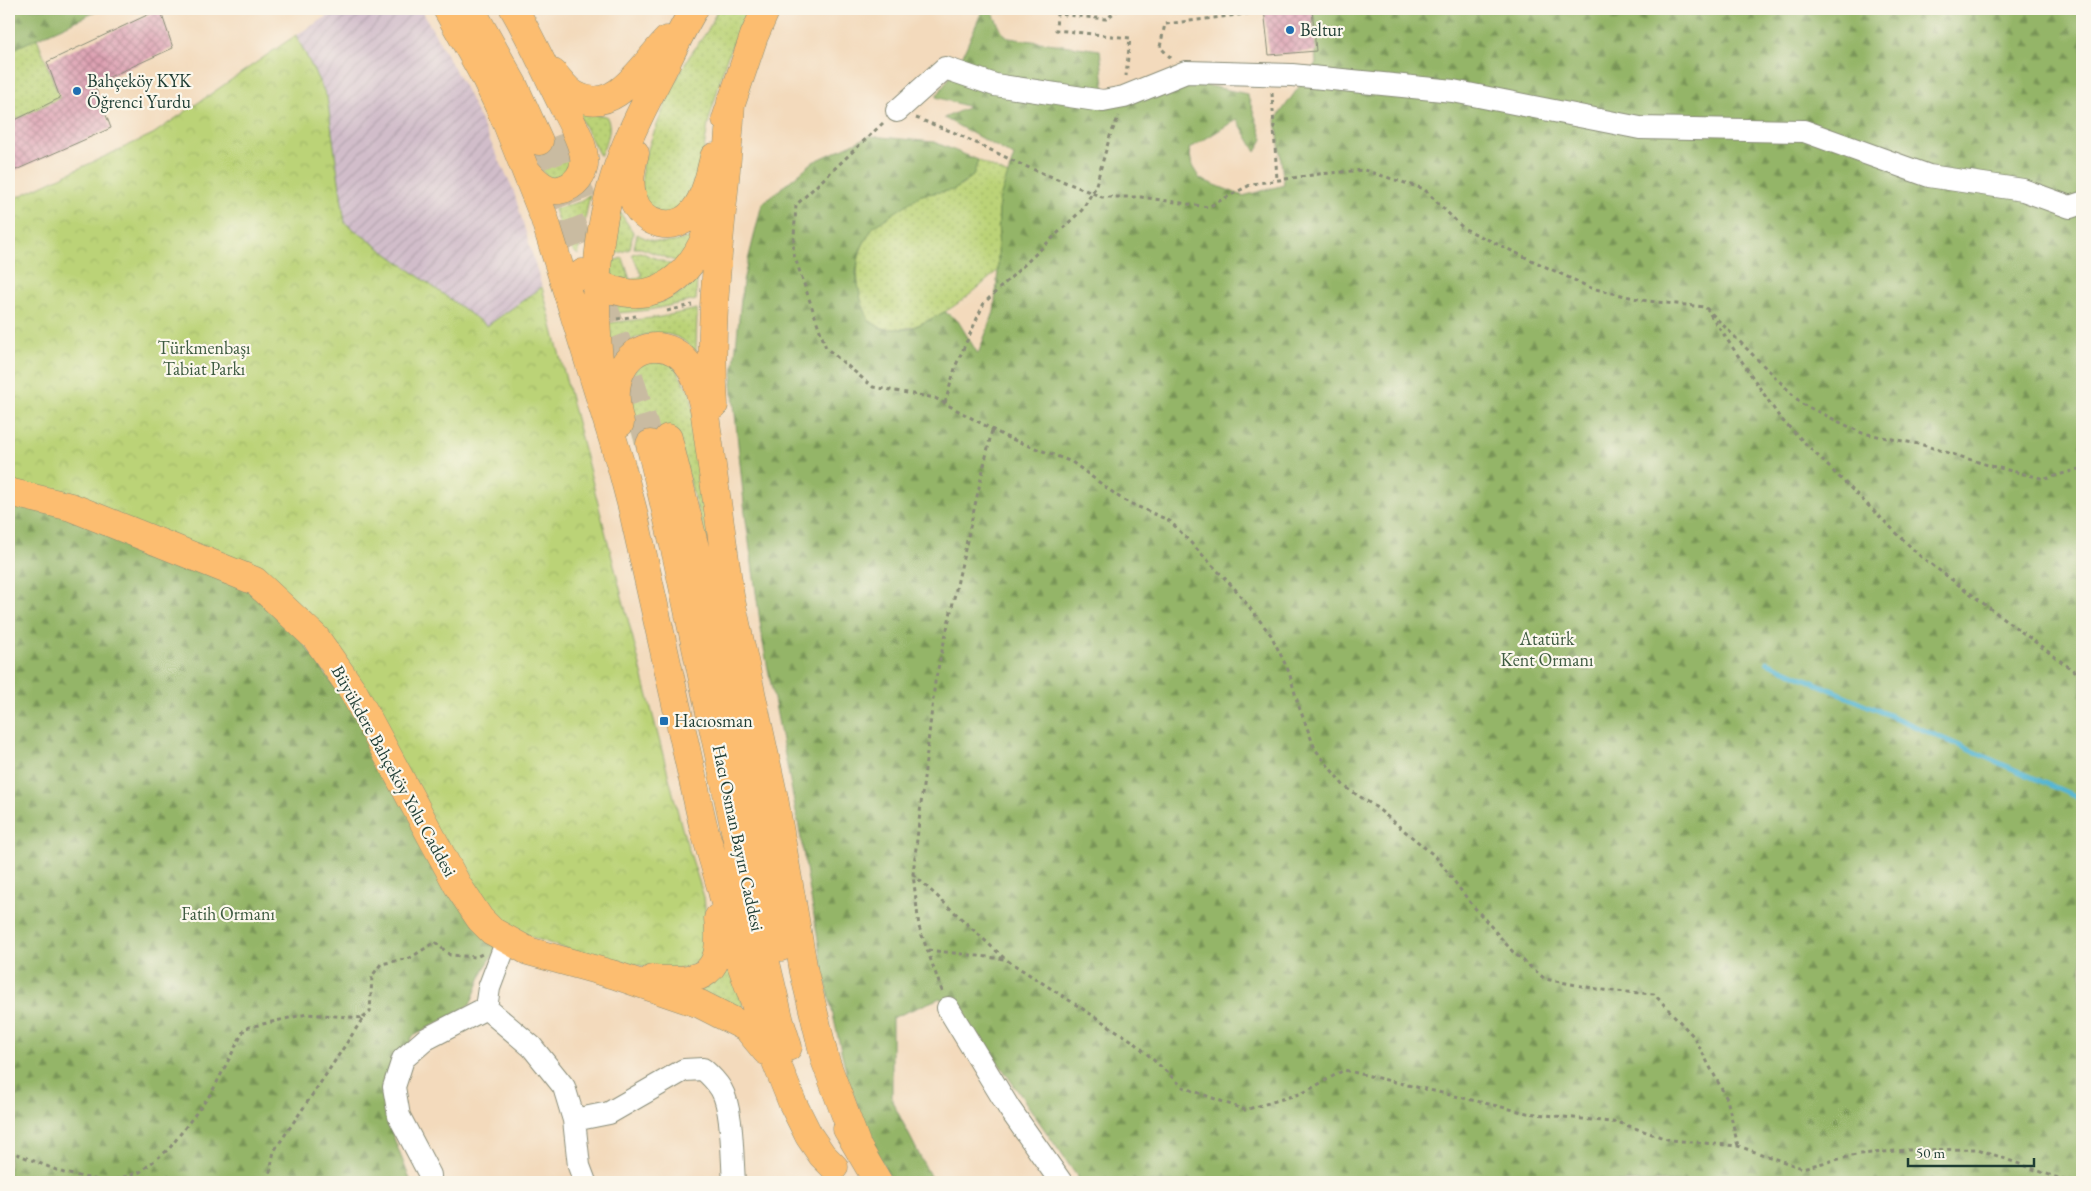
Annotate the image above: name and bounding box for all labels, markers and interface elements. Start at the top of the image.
place label: Beltur [1300,18,1343,41]
marker: Beltur [1284,24,1296,36]
place label: Bahçeköy KYK Öğrenci Yurdu [87,69,192,113]
marker: Bahçeköy KYK Öğrenci Yurdu [71,85,83,97]
park label: Türkmenbaşı Tabiat Parkı [158,336,251,380]
park label: Atatürk Kent Ormanı [1501,627,1594,671]
street label: Büyükdere Bahçeköy Yolu Caddesi [327,661,462,881]
place label: Hacıosman [674,709,753,732]
marker: Hacıosman [658,715,670,727]
street label: Hacı Osman Bayırı Caddesi [707,743,770,934]
park label: Fatih Ormanı [181,902,275,925]
scale bar [1908,1136,2035,1168]
text: 50 m [1916,1143,1945,1162]

